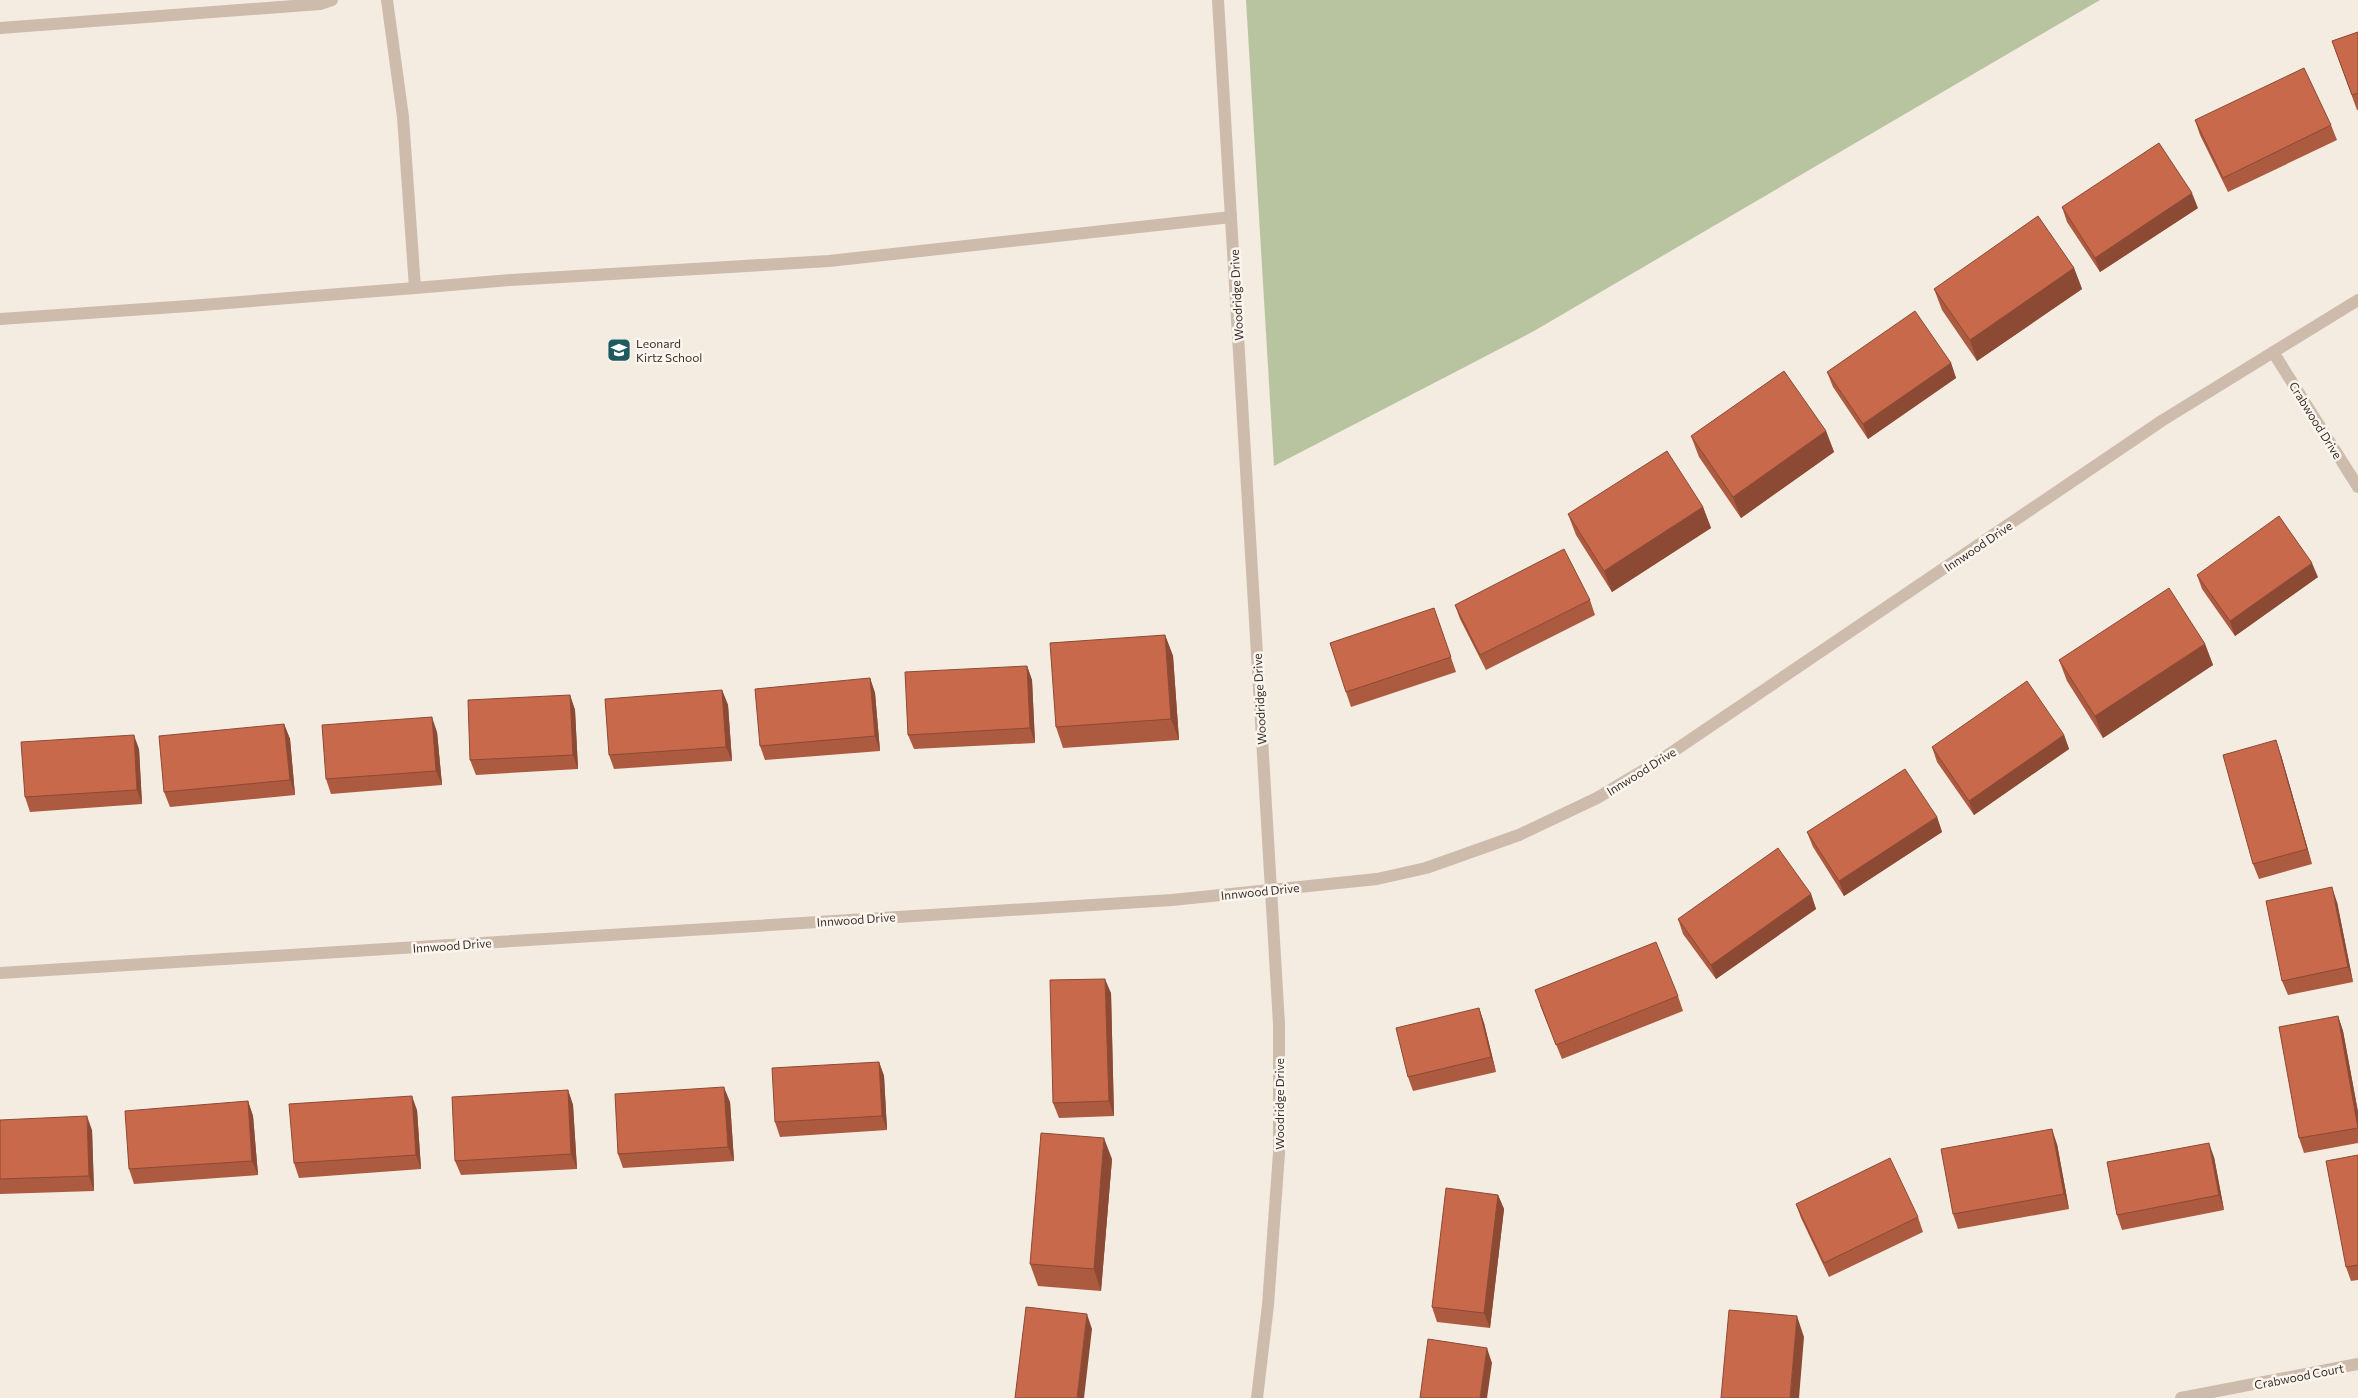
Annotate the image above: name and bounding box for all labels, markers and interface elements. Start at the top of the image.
street label: Woodridge Drive [1227,249,1245,341]
place label: Leonard Kirtz School [636,336,702,364]
school or university icon: Leonard Kirtz School [606,337,632,363]
street label: Crabwood Drive [2287,379,2345,461]
street label: Innwood Drive [1941,518,2015,574]
street label: Woodridge Drive [1250,653,1268,745]
street label: Innwood Drive [1604,744,1678,798]
street label: Innwood Drive [1220,880,1300,902]
street label: Innwood Drive [816,909,896,929]
street label: Innwood Drive [412,935,492,955]
street label: Woodridge Drive [1272,1058,1286,1150]
street label: Crabwood Court [2253,1360,2345,1392]

